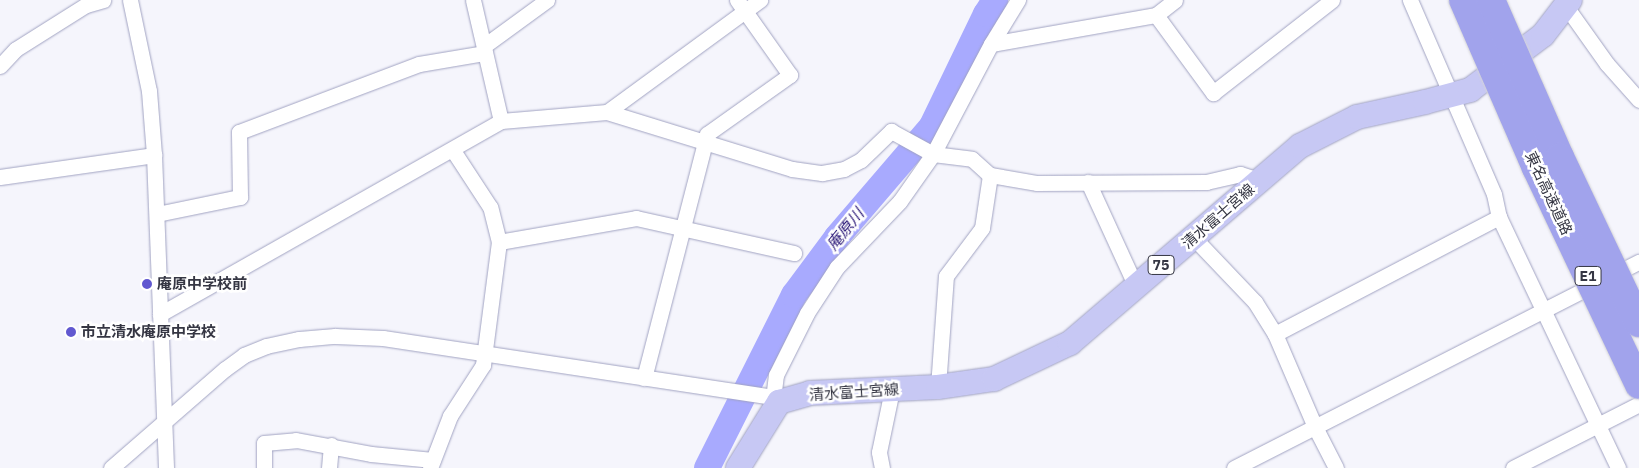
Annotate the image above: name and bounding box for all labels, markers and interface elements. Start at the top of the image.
street label: 東名高速道路 [1522,148,1576,238]
street label: 清水富士宮線 [1178,180,1258,252]
water label: 庵原川 [822,204,868,254]
road number: 75 [1147,254,1175,276]
road number: E1 [1574,264,1602,288]
place label: 庵原中学校前 [157,275,247,293]
marker: 庵原中学校前 [141,278,153,290]
place label: 市立清水庵原中学校 [81,323,216,341]
marker: 市立清水庵原中学校 [65,326,77,338]
street label: 清水富士宮線 [808,380,900,404]

